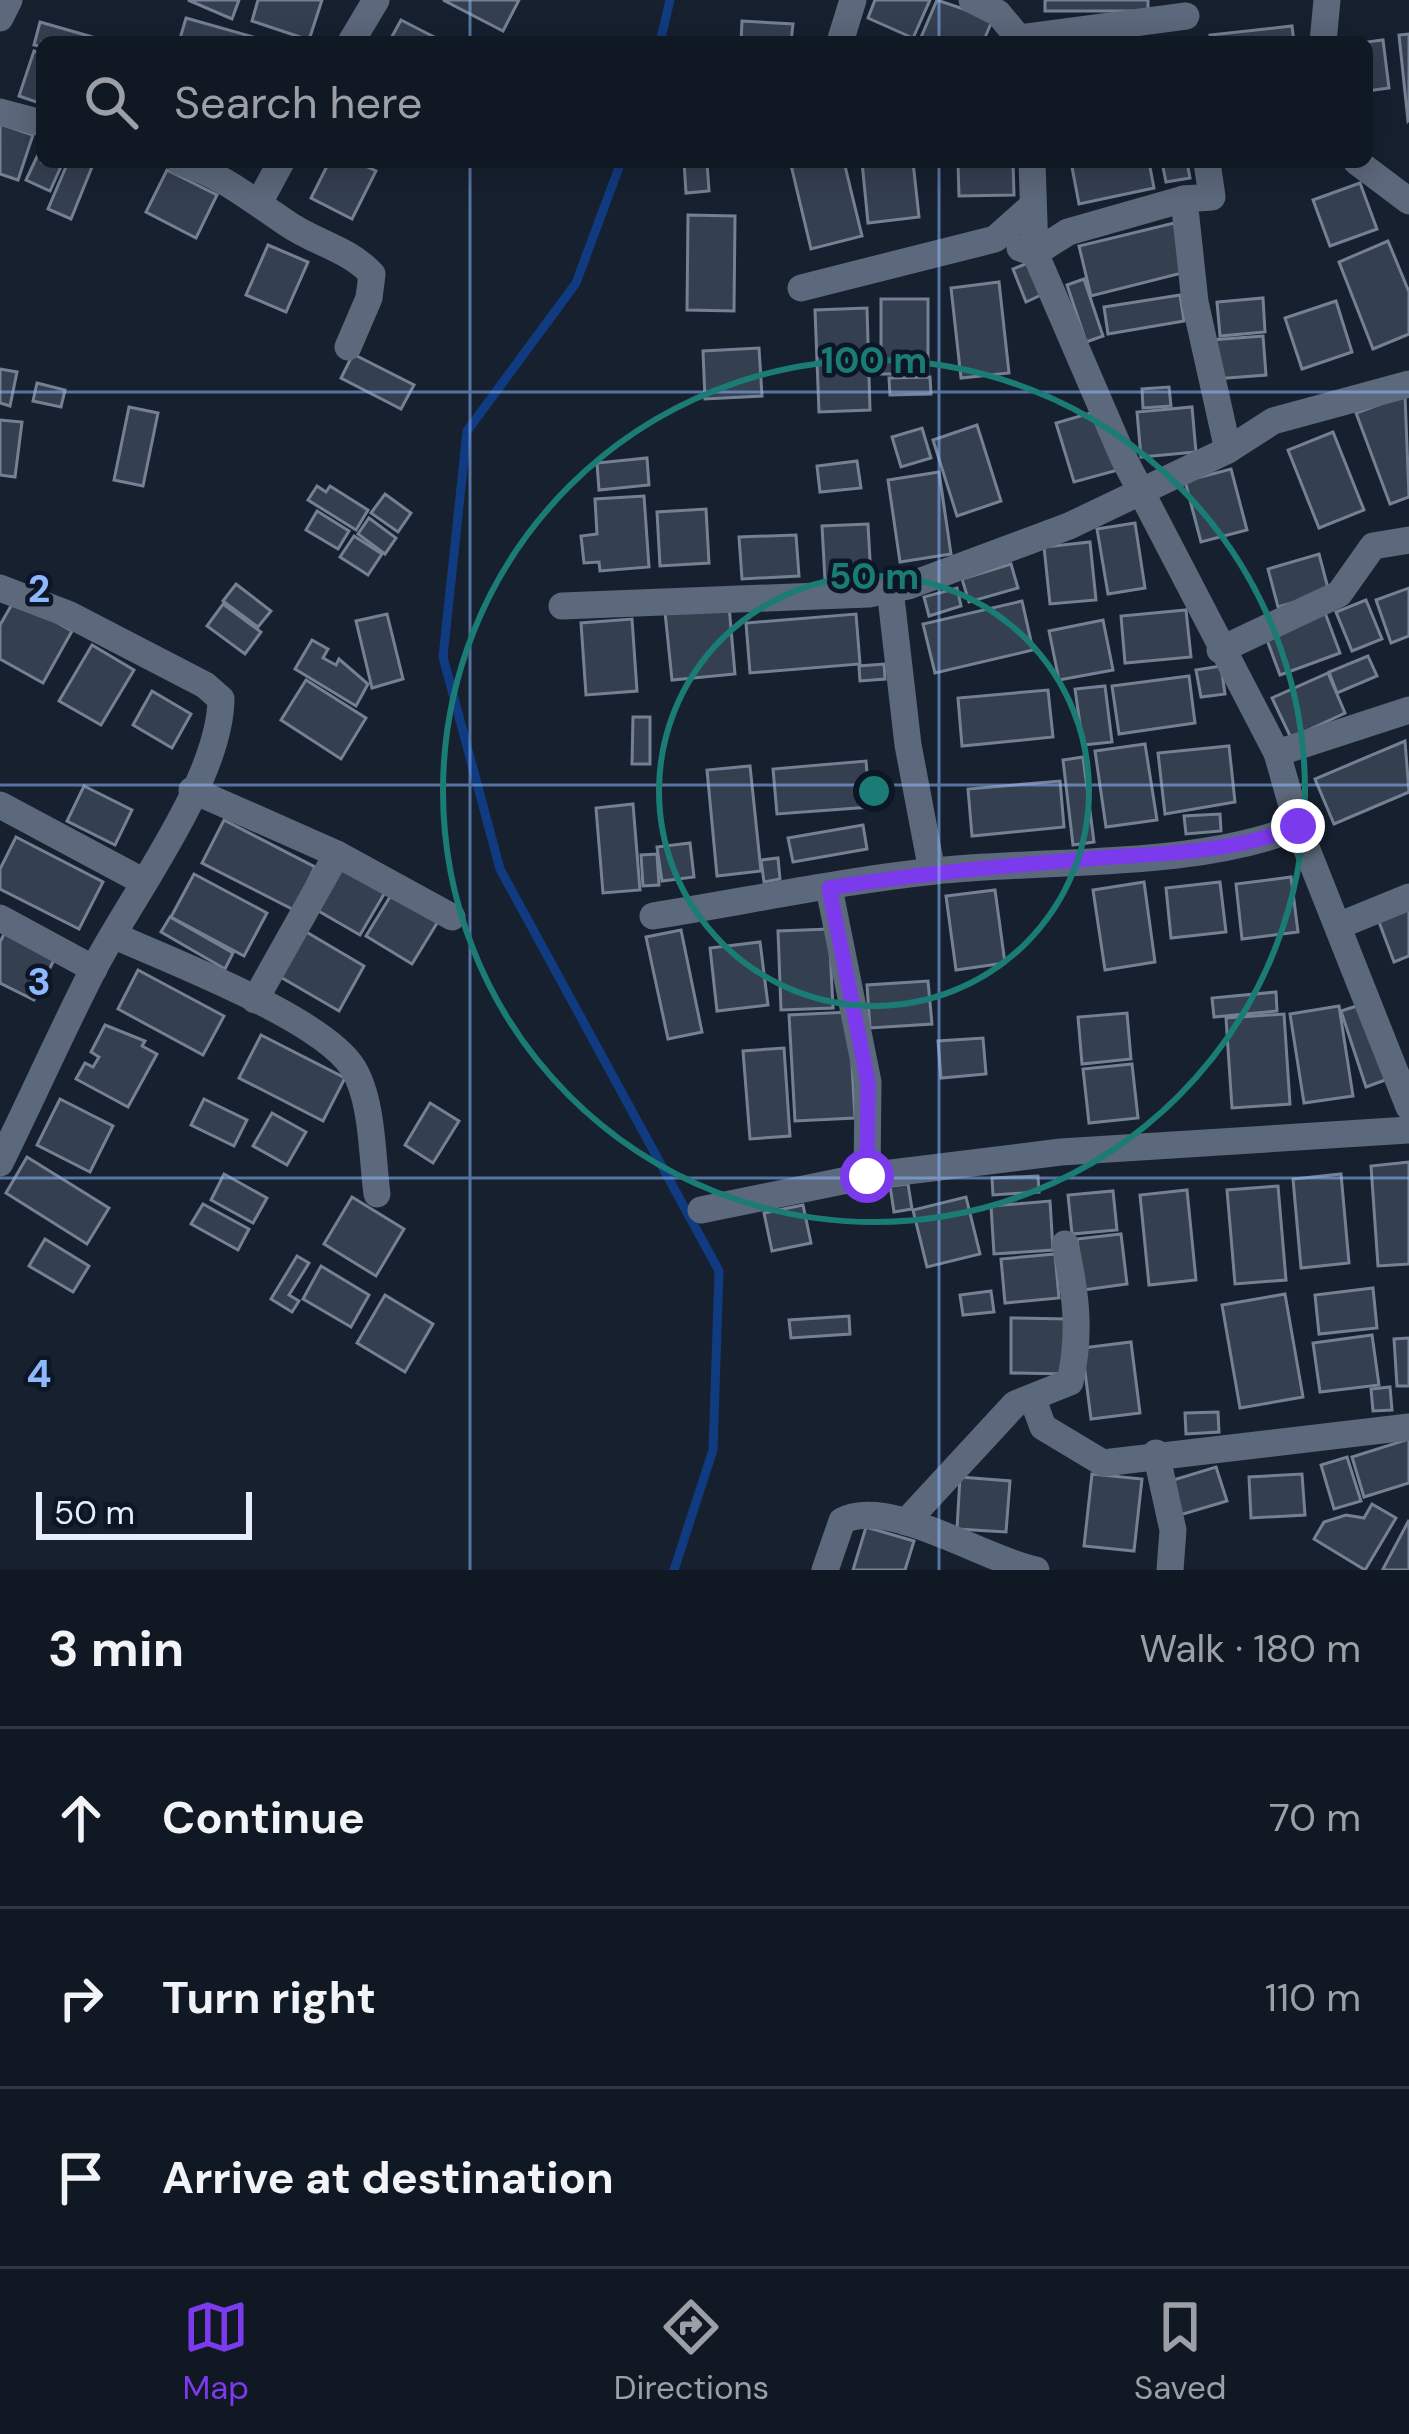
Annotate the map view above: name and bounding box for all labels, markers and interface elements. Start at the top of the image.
search box [36,36,1373,168]
icon: search [78,69,144,135]
text: Search here [174,73,422,132]
text: 100 m [821,337,927,384]
text: 50 m [829,553,919,600]
text: 2 [28,563,50,614]
centre of rings [853,770,895,812]
route end [1271,799,1325,853]
text: 3 [27,956,51,1007]
route start [840,1149,894,1203]
text: 4 [26,1348,52,1399]
scale bar [36,1486,252,1539]
text: 50 m [54,1491,135,1534]
text: 3 min [48,1615,184,1682]
text: Walk · 180 m [1139,1623,1361,1674]
icon: ahead [48,1785,114,1851]
text: Continue [162,1788,365,1847]
text: 70 m [1269,1792,1361,1843]
icon: right [48,1965,114,2031]
text: Turn right [162,1968,376,2027]
text: 110 m [1265,1972,1361,2023]
icon: arrive [48,2145,114,2211]
text: Arrive at destination [162,2148,614,2207]
tab: Map [182,2294,249,2409]
tab: Directions [614,2294,769,2409]
tab: Saved [1134,2294,1227,2409]

